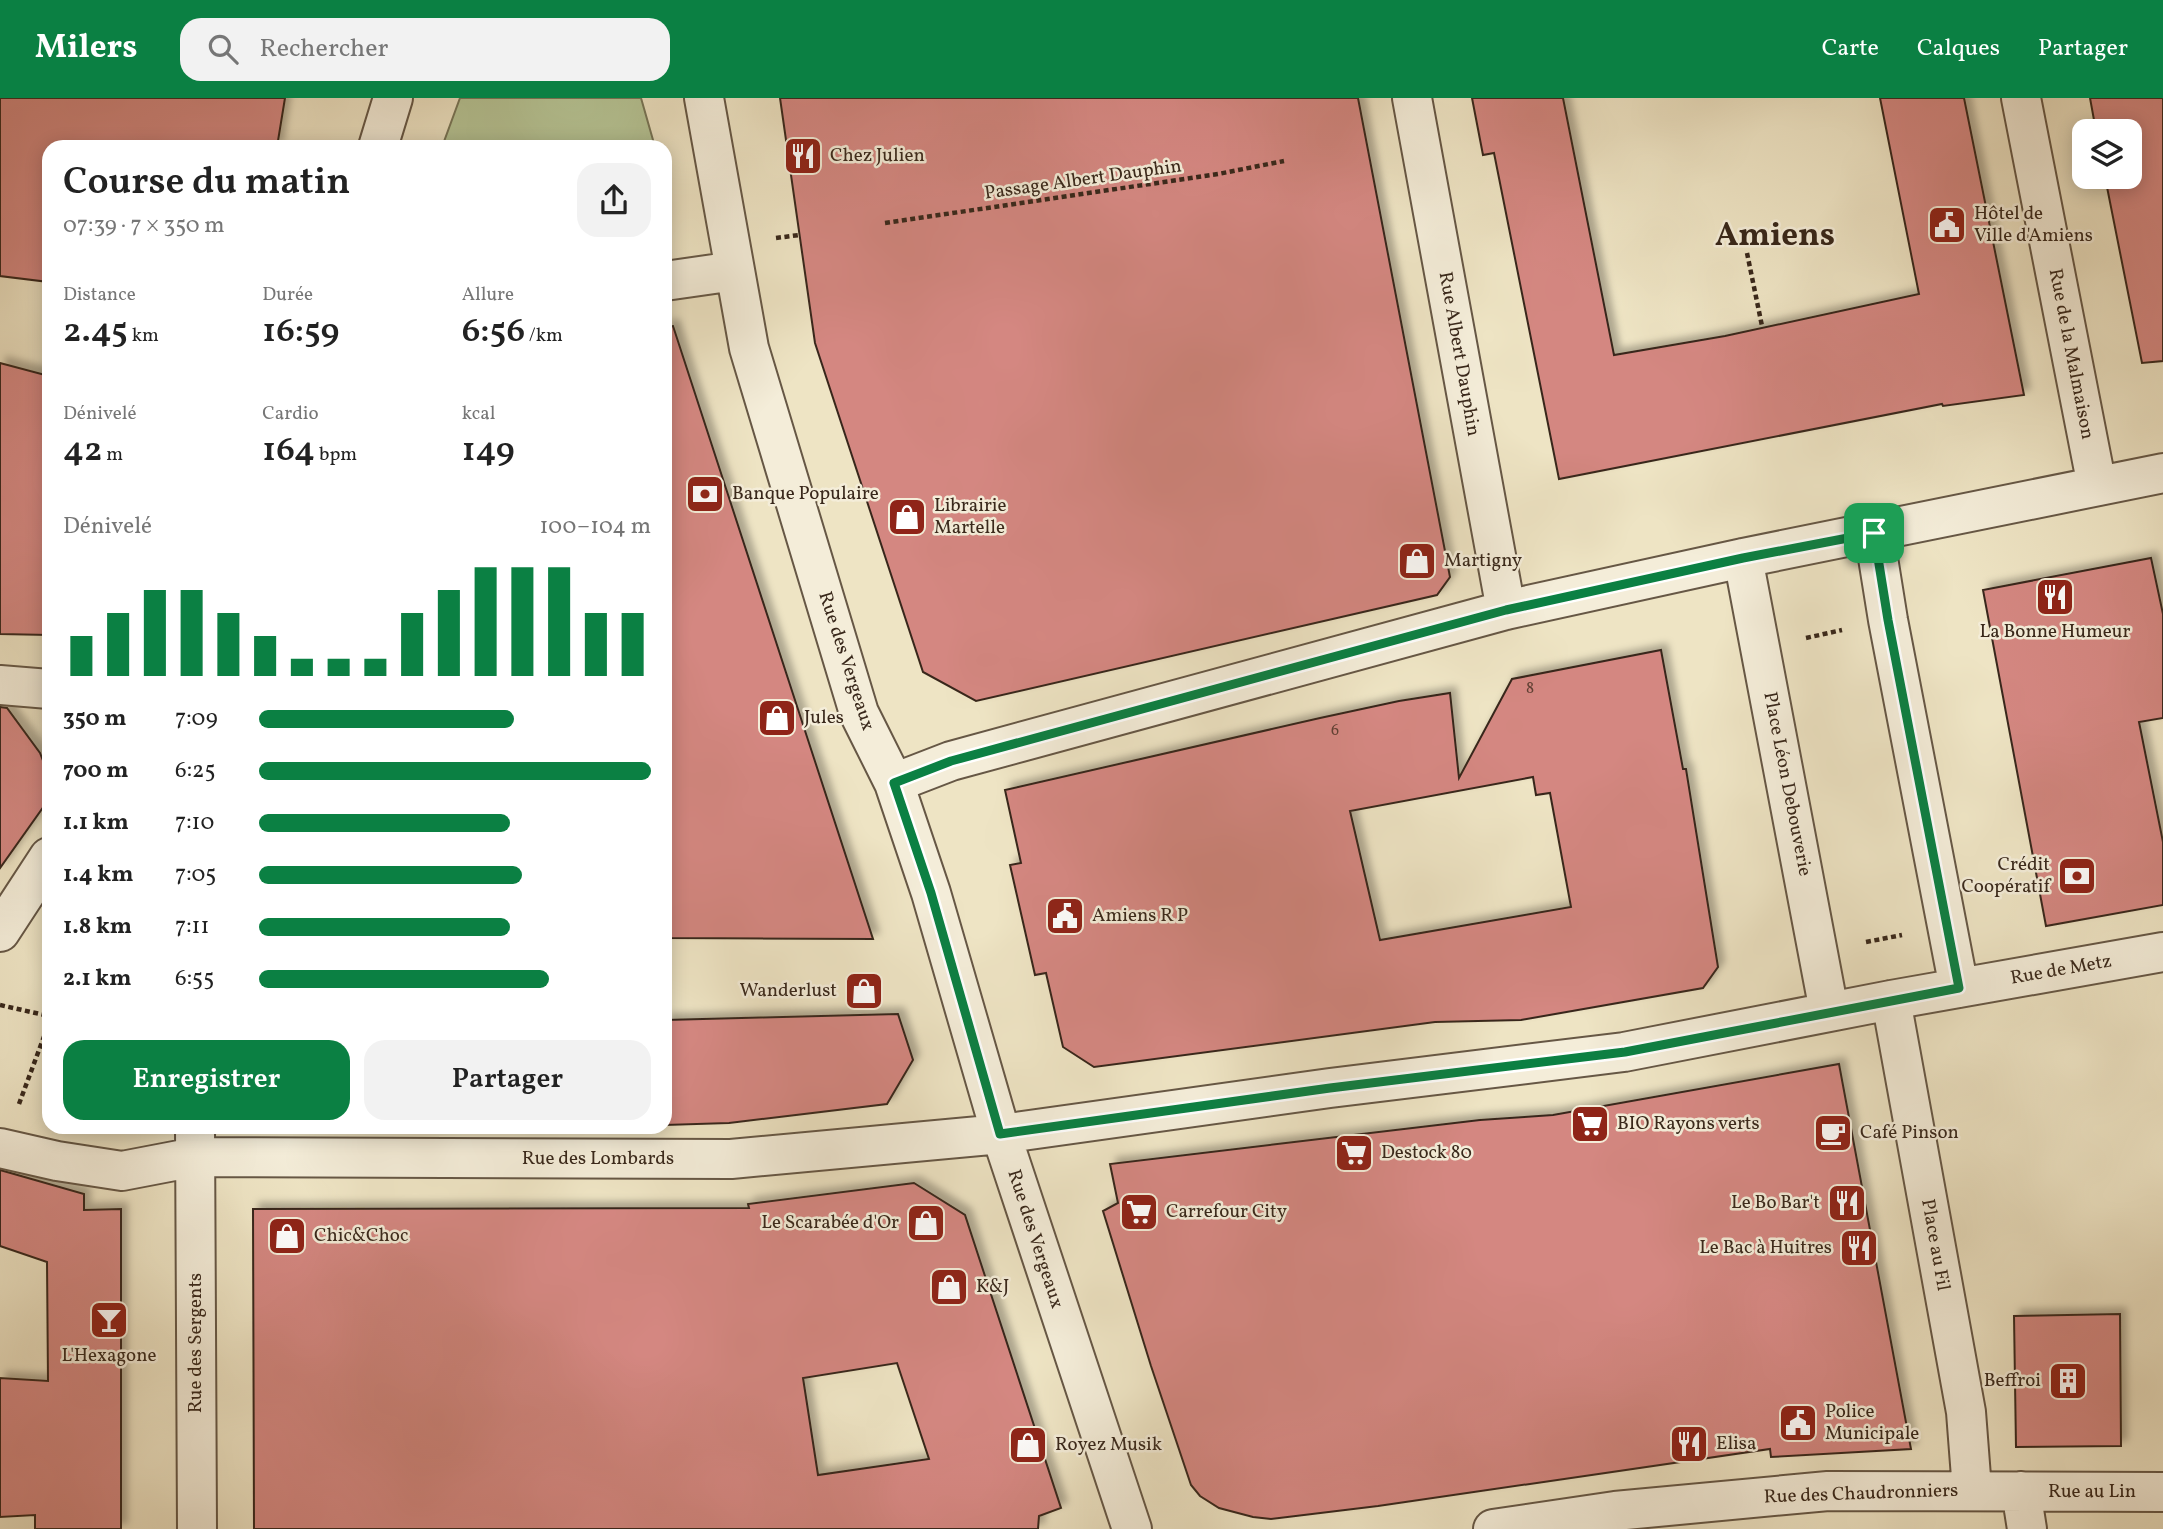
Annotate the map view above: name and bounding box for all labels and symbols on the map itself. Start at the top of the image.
restaurant icon: Chez Julien [782,135,824,177]
place label: Chez Julien [830,143,925,169]
street label: Passage Albert Dauphin [983,153,1183,207]
place label: Hôtel de Ville d'Amiens [1974,201,2093,249]
public building icon: Hôtel de Ville d'Amiens [1926,204,1968,246]
district label: Amiens [1715,214,1835,260]
street label: Rue de la Malmaison [2042,266,2100,442]
street label: Rue Albert Dauphin [1432,270,1486,438]
bank icon: Banque Populaire [684,473,726,515]
place label: Banque Populaire [732,481,879,507]
place label: Librairie Martelle [934,493,1007,541]
shop icon: Librairie Martelle [886,496,928,538]
pin [1844,503,1904,563]
shop icon: Martigny [1396,540,1438,582]
place label: Martigny [1444,548,1522,574]
restaurant icon: La Bonne Humeur [2034,576,2076,618]
street label: Rue des Vergeaux [811,588,881,734]
place label: La Bonne Humeur [1980,619,2130,645]
house number: 8 [1526,678,1534,700]
street label: Place Léon Debouverie [1756,690,1818,878]
shop icon: Jules [756,697,798,739]
place label: Jules [804,705,844,731]
house number: 6 [1331,720,1339,742]
place label: Crédit Coopératif [1961,852,2051,900]
bank icon: Crédit Coopératif [2056,855,2098,897]
public building icon: Amiens R P [1044,895,1086,937]
place label: Amiens R P [1092,903,1188,929]
street label: Rue de Metz [2008,948,2114,992]
shop icon: Wanderlust [843,970,885,1012]
place label: Wanderlust [740,978,837,1004]
supermarket icon: BIO Rayons verts [1569,1103,1611,1145]
place label: BIO Rayons verts [1617,1111,1760,1137]
cafe icon: Café Pinson [1812,1112,1854,1154]
place label: Café Pinson [1860,1120,1959,1146]
supermarket icon: Destock 80 [1333,1132,1375,1174]
place label: Destock 80 [1381,1140,1472,1166]
street label: Rue des Lombards [522,1146,674,1172]
street label: Rue des Vergeaux [1000,1166,1070,1312]
restaurant icon: Le Bo Bar't [1826,1182,1868,1224]
place label: Le Bo Bar't [1731,1190,1820,1216]
supermarket icon: Carrefour City [1118,1191,1160,1233]
street label: Place au Fil [1914,1197,1956,1293]
place label: Carrefour City [1166,1199,1287,1225]
shop icon: Le Scarabée d'Or [905,1202,947,1244]
place label: Le Scarabée d'Or [761,1210,899,1236]
shop icon: Chic&Choc [266,1215,308,1257]
place label: Chic&Choc [314,1223,408,1249]
restaurant icon: Le Bac à Huitres [1838,1227,1880,1269]
place label: Le Bac à Huitres [1699,1235,1832,1261]
shop icon: K&J [928,1266,970,1308]
street label: Rue des Sergents [183,1273,209,1413]
place label: K&J [976,1274,1009,1300]
bar icon: L'Hexagone [88,1299,130,1341]
place label: L'Hexagone [61,1343,157,1369]
building icon: Beffroi [2047,1360,2089,1402]
place label: Beffroi [1984,1368,2041,1394]
place label: Police Municipale [1825,1399,1919,1447]
public building icon: Police Municipale [1777,1402,1819,1444]
restaurant icon: Elisa [1668,1423,1710,1465]
shop icon: Royez Musik [1007,1424,1049,1466]
place label: Elisa [1716,1431,1756,1457]
place label: Royez Musik [1055,1432,1162,1458]
street label: Rue des Chaudronniers [1763,1478,1959,1510]
street label: Rue au Lin [2048,1479,2136,1505]

